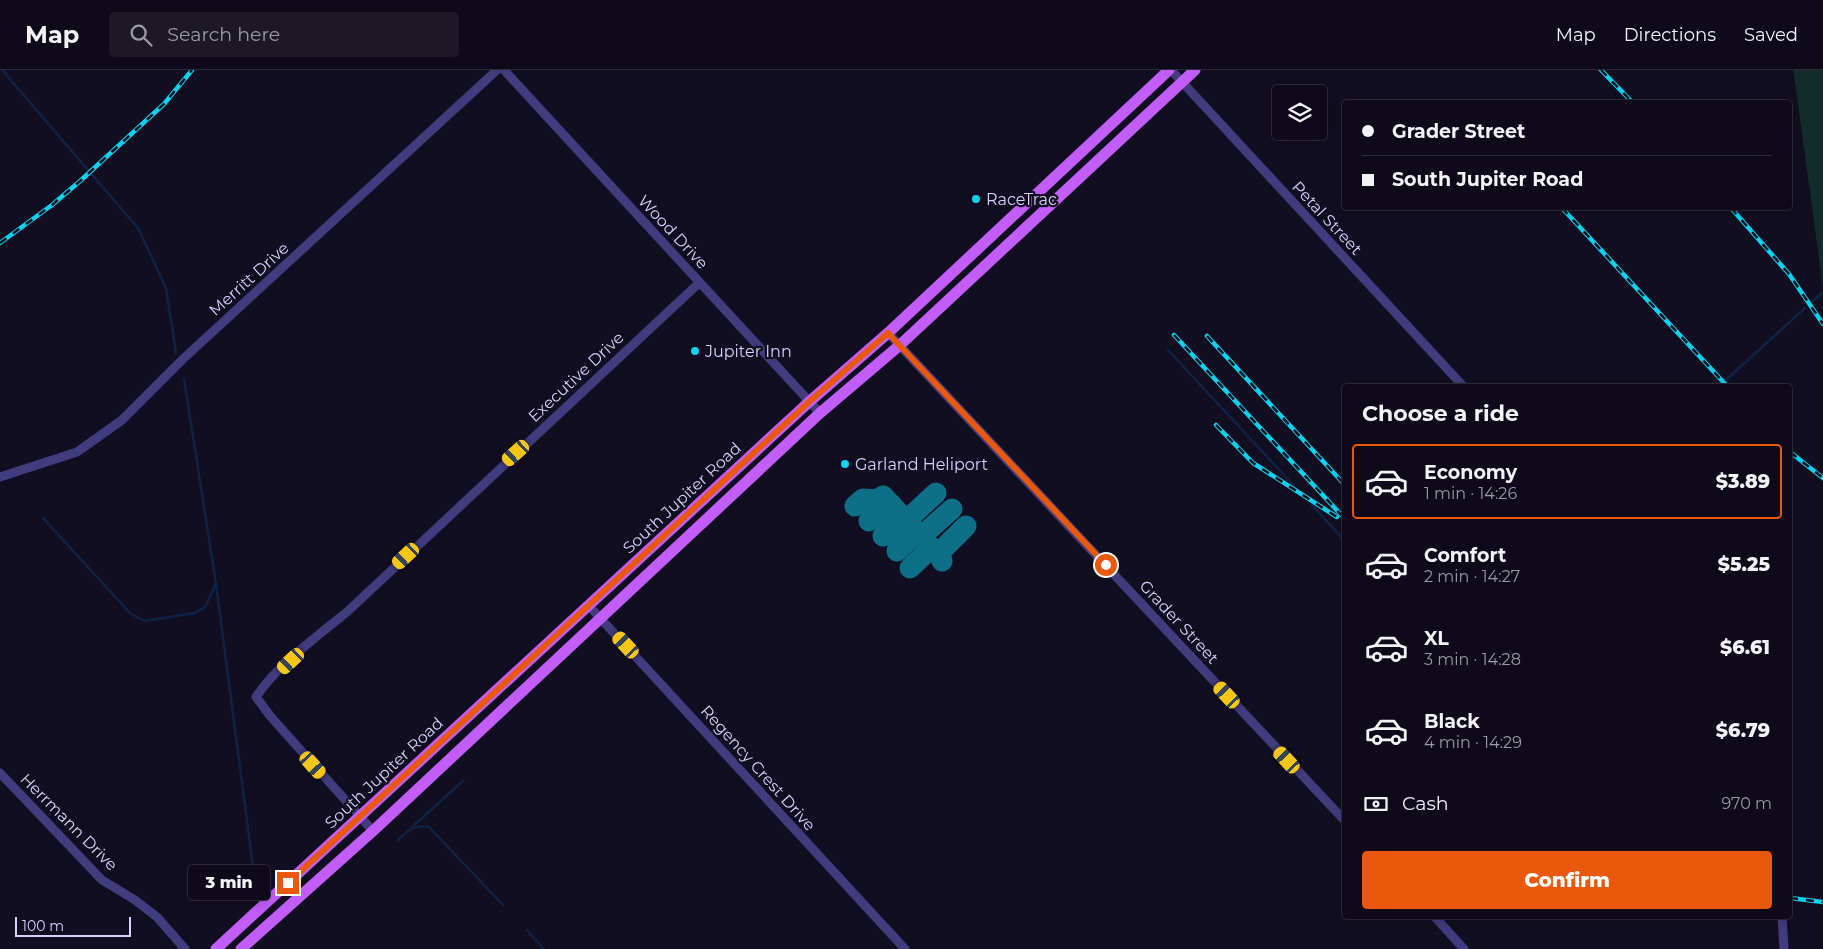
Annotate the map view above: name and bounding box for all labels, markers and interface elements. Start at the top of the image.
search box [109,12,459,57]
text: Map [25,20,79,49]
icon: search [127,21,155,49]
text: Search here [167,23,280,46]
text: Map [1556,24,1596,46]
text: Directions [1624,24,1716,46]
text: Saved [1744,24,1798,46]
map controls [1272,85,1327,140]
button: layers [1272,85,1327,140]
text: Grader Street [1392,120,1525,143]
text: South Jupiter Road [1392,168,1583,191]
street label: Petal Street [1288,177,1366,259]
place label: RaceTrac [986,190,1057,209]
street label: Wood Drive [634,191,712,273]
marker: RaceTrac [970,193,982,205]
street label: Merritt Drive [205,238,293,320]
street label: Executive Drive [524,328,628,426]
place label: Jupiter Inn [704,342,792,361]
marker: Jupiter Inn [689,345,701,357]
text: Choose a ride [1362,400,1519,427]
car [499,437,532,469]
street label: South Jupiter Road [619,438,745,558]
place label: Garland Heliport [855,455,989,474]
marker: Garland Heliport [839,458,851,470]
icon: car [1364,459,1409,504]
text: Economy [1424,461,1517,484]
text: $3.89 [1716,470,1770,493]
text: 1 min · 14:26 [1424,484,1517,503]
car [389,540,422,572]
icon: car [1364,542,1409,587]
text: Comfort [1424,544,1506,567]
text: $5.25 [1718,553,1770,576]
route start [1095,554,1117,576]
text: 2 min · 14:27 [1424,567,1520,586]
street label: Grader Street [1136,576,1223,668]
icon: car [1364,625,1409,670]
text: XL [1424,627,1449,650]
car [610,629,641,661]
text: $6.61 [1720,636,1770,659]
car [274,645,307,677]
text: 3 min · 14:28 [1424,650,1521,669]
car [1211,679,1242,711]
street label: Regency Crest Drive [697,701,819,835]
icon: car [1364,708,1409,753]
text: Black [1424,710,1480,733]
street label: South Jupiter Road [321,713,447,833]
text: $6.79 [1716,719,1770,742]
text: 4 min · 14:29 [1424,733,1522,752]
car [1271,744,1302,776]
car [297,749,328,781]
street label: Herrmann Drive [17,770,121,874]
icon: cash [1362,790,1390,818]
text: Cash [1402,792,1449,815]
text: 970 m [1722,794,1772,813]
button: Confirm [1362,851,1772,909]
callout: 3 min [188,866,270,900]
route end [277,872,299,894]
text: 3 min [205,873,253,892]
scale bar [15,914,131,937]
text: 100 m [22,917,64,935]

